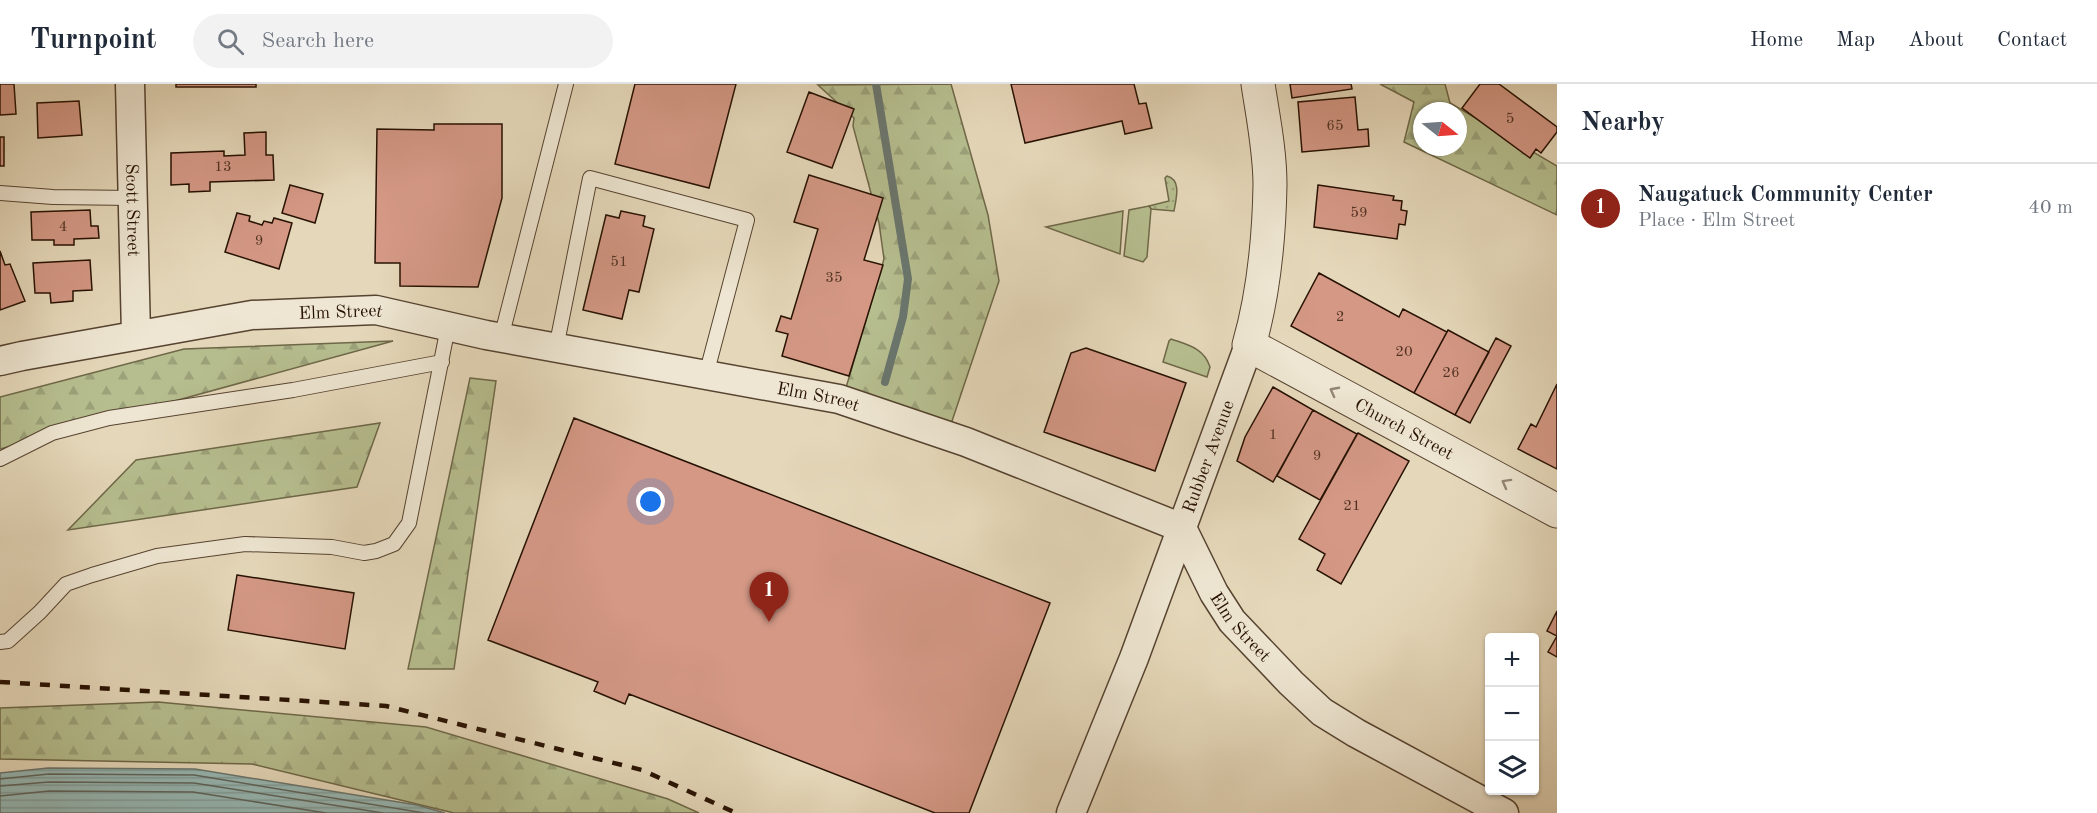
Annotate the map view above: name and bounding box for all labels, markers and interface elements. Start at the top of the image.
search box [193,14,613,68]
icon: search [214,25,247,58]
text: Turnpoint [30,27,157,55]
text: Search here [262,30,374,52]
text: Home [1750,30,1803,51]
text: Map [1836,30,1875,51]
text: About [1908,30,1964,51]
text: Contact [1997,30,2067,51]
north arrow [1413,102,1467,156]
text: Nearby [1581,110,1665,136]
house number: 5 [1506,112,1514,127]
house number: 65 [1326,119,1344,134]
house number: 13 [214,160,232,175]
street label: Scott Street [122,163,142,257]
text: Naugatuck Community Center [1638,184,1933,206]
text: 1 [1595,198,1606,218]
text: 40 m [2028,198,2073,218]
house number: 59 [1350,206,1368,221]
text: Place · Elm Street [1638,211,1795,231]
house number: 4 [59,220,67,235]
house number: 9 [255,234,263,249]
house number: 51 [610,255,628,270]
house number: 35 [825,271,843,286]
street label: Elm Street [298,302,385,323]
house number: 2 [1336,310,1344,325]
house number: 20 [1395,345,1413,360]
house number: 26 [1442,366,1460,381]
street label: Elm Street [775,380,862,415]
one-way arrow [1330,387,1340,398]
street label: Church Street [1351,396,1456,463]
street label: Rubber Avenue [1180,398,1238,516]
house number: 1 [1269,428,1277,443]
house number: 9 [1313,449,1321,464]
one-way arrow [1501,479,1512,490]
your location [636,487,665,516]
house number: 21 [1343,499,1361,514]
pin: 1 [750,572,788,622]
street label: Elm Street [1206,589,1274,666]
map controls [1485,633,1539,795]
button: + [1485,633,1539,687]
button: − [1485,687,1539,741]
button: layers [1485,741,1539,795]

